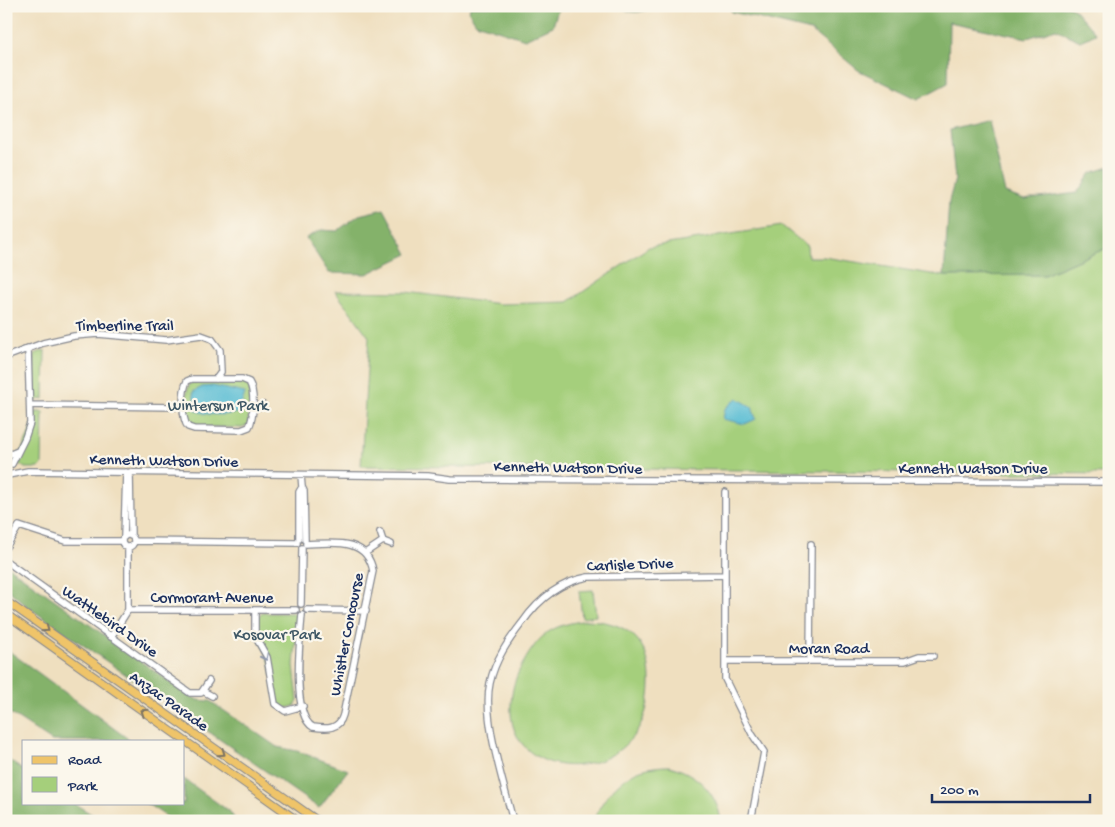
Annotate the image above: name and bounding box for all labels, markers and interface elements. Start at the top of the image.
street label: Timberline Trail [75,318,174,337]
park label: Wintersun Park [168,398,270,417]
street label: Kenneth Watson Drive [89,452,239,473]
street label: Kenneth Watson Drive [493,459,643,480]
street label: Kenneth Watson Drive [899,461,1048,480]
street label: Carlisle Drive [587,555,674,578]
street label: Whistler Concourse [327,571,370,698]
street label: Wattlebird Drive [57,583,161,663]
street label: Cormorant Avenue [151,590,274,609]
one-way arrow [40,624,49,632]
park label: Kosovar Park [233,627,322,646]
street label: Moran Road [789,641,871,660]
one-way arrow [259,651,269,660]
street label: Anzac Parade [125,669,212,737]
one-way arrow [140,709,149,718]
legend [22,740,185,804]
one-way arrow [216,747,226,756]
text: Road [68,752,102,770]
scale bar [932,772,1090,804]
text: Park [67,778,98,796]
text: 200 m [940,782,979,800]

